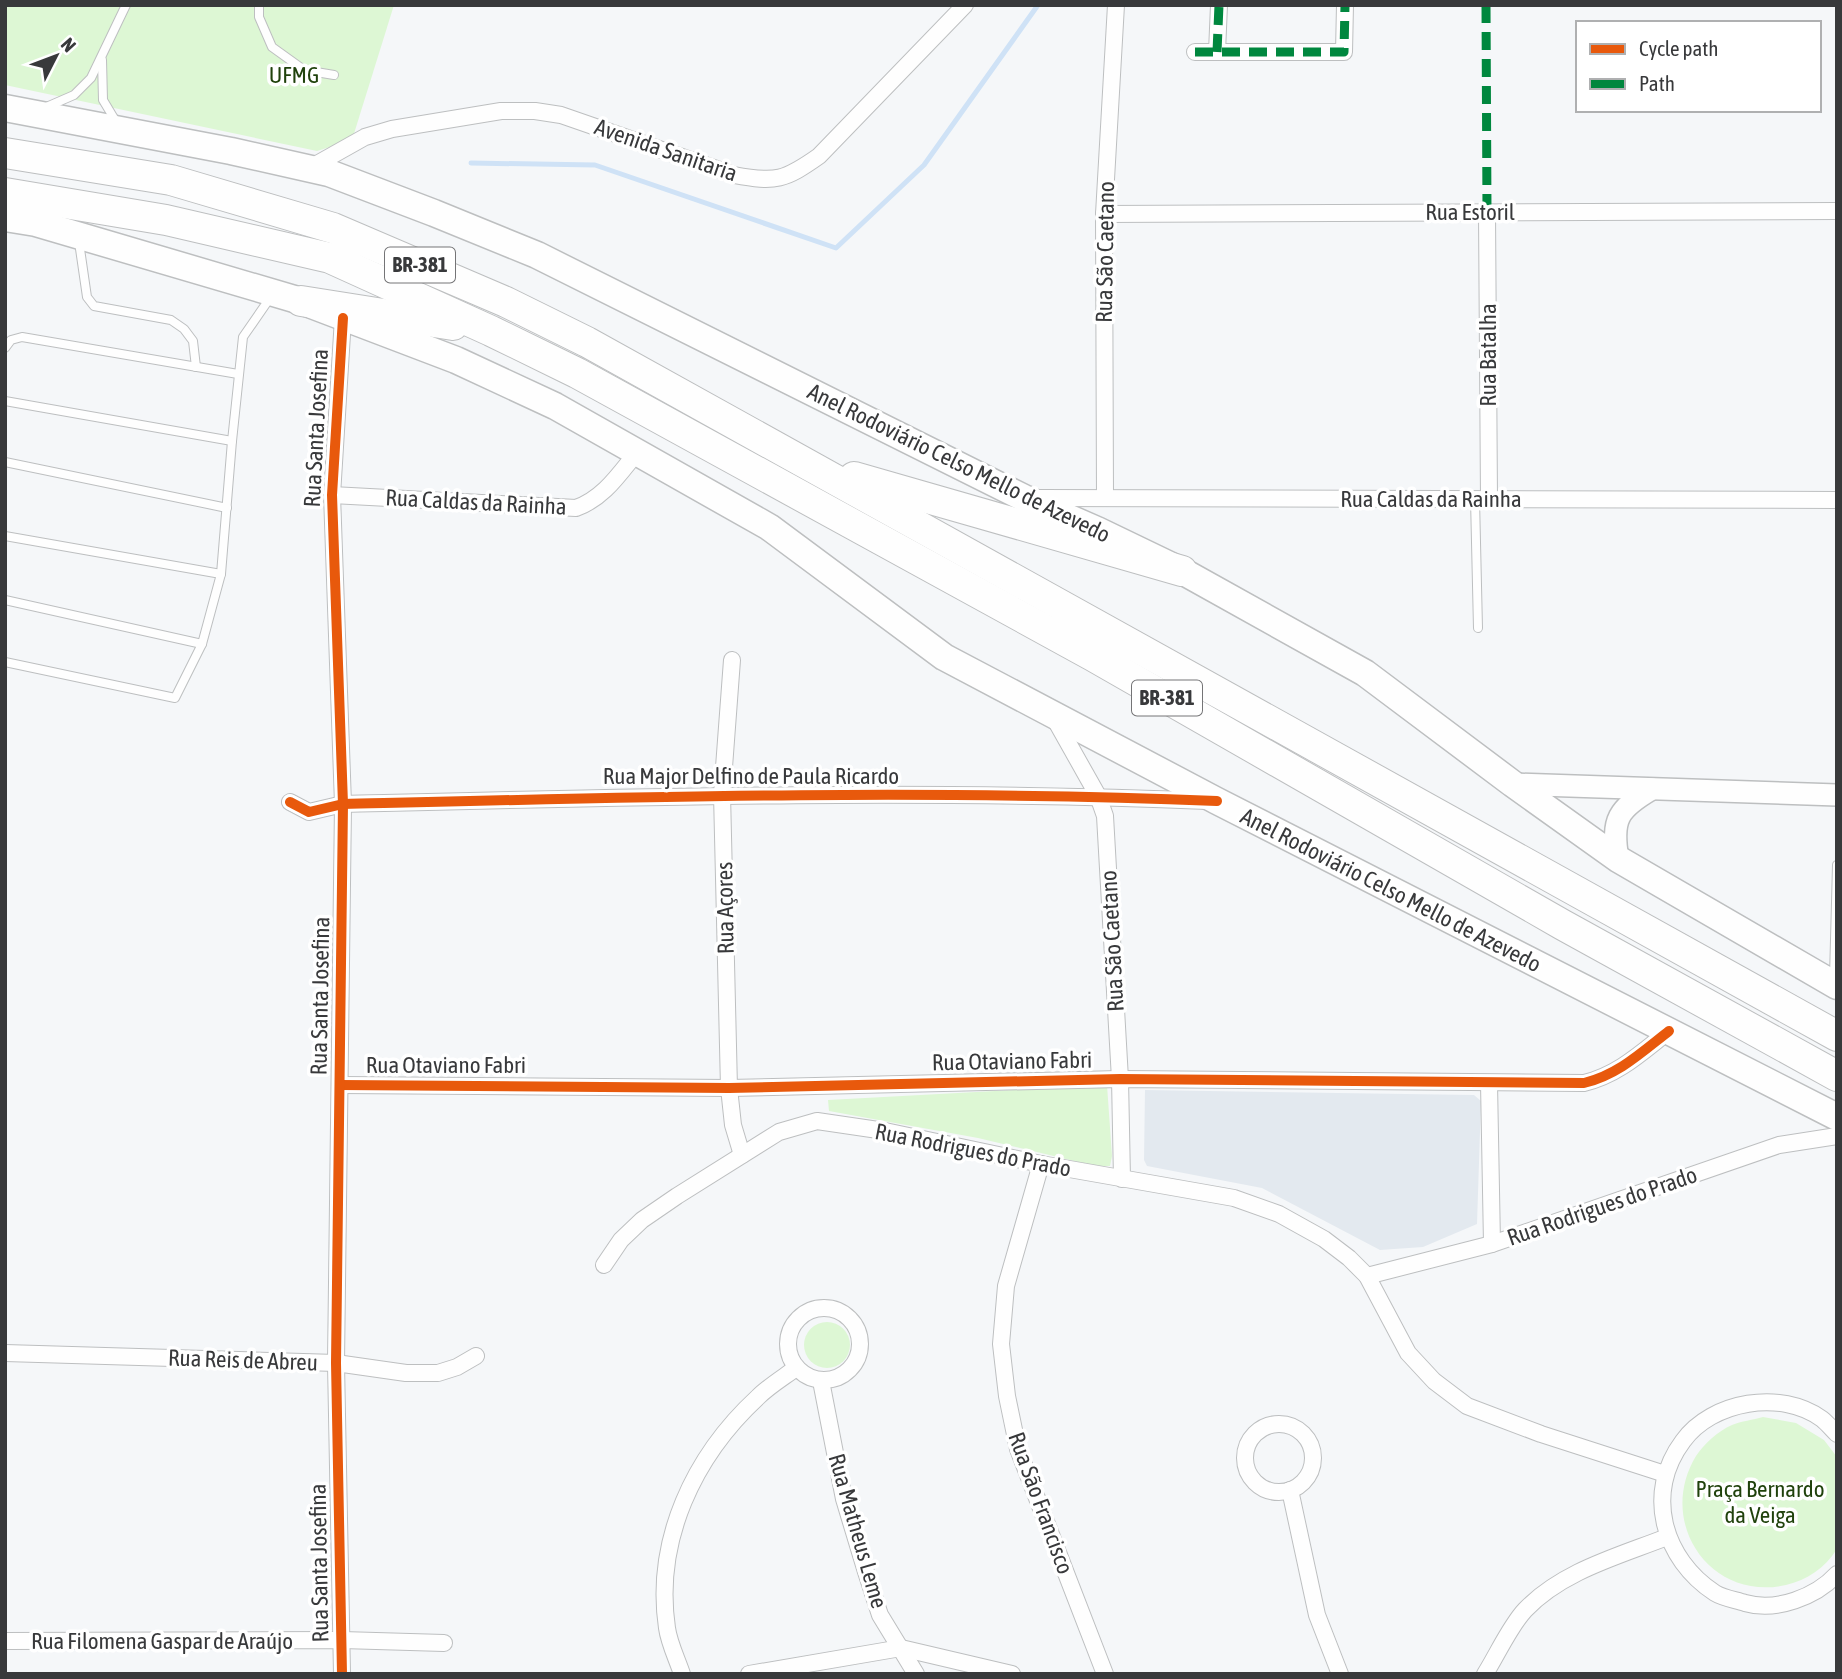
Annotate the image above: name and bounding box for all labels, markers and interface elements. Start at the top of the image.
north arrow [21,21,91,91]
legend [1576,21,1821,112]
text: N [57,33,81,56]
text: Cycle path [1639,36,1718,60]
park label: UFMG [269,62,319,88]
text: Path [1639,71,1675,95]
street label: Avenida Sanitaria [591,113,741,187]
street label: Rua São Caetano [1091,181,1119,323]
street label: Rua Estoril [1425,199,1515,225]
road number: BR-381 [385,247,455,282]
street label: Rua Batalha [1475,303,1501,407]
street label: Rua Santa Josefina [299,348,333,508]
street label: Anel Rodoviário Celso Mello de Azevedo [803,378,1115,548]
street label: Rua Caldas da Rainha [385,484,567,520]
street label: Rua Caldas da Rainha [1340,486,1522,512]
road number: BR-381 [1132,680,1202,716]
street label: Rua Major Delfino de Paula Ricardo [603,763,899,789]
street label: Anel Rodoviário Celso Mello de Azevedo [1237,803,1545,977]
street label: Rua Açores [711,862,739,954]
street label: Rua São Caetano [1095,870,1129,1012]
street label: Rua Santa Josefina [306,916,334,1076]
street label: Rua Otaviano Fabri [932,1047,1092,1075]
street label: Rua Otaviano Fabri [366,1052,526,1078]
street label: Rua Rodrigues do Prado [873,1118,1073,1182]
street label: Rua Rodrigues do Prado [1504,1161,1700,1251]
street label: Rua Reis de Abreu [168,1344,318,1376]
street label: Rua São Francisco [1003,1429,1079,1577]
street label: Rua Matheus Leme [824,1451,892,1611]
park label: Praça Bernardo da Veiga [1695,1476,1825,1528]
street label: Rua Santa Josefina [305,1483,333,1643]
street label: Rua Filomena Gaspar de Araújo [31,1628,293,1654]

